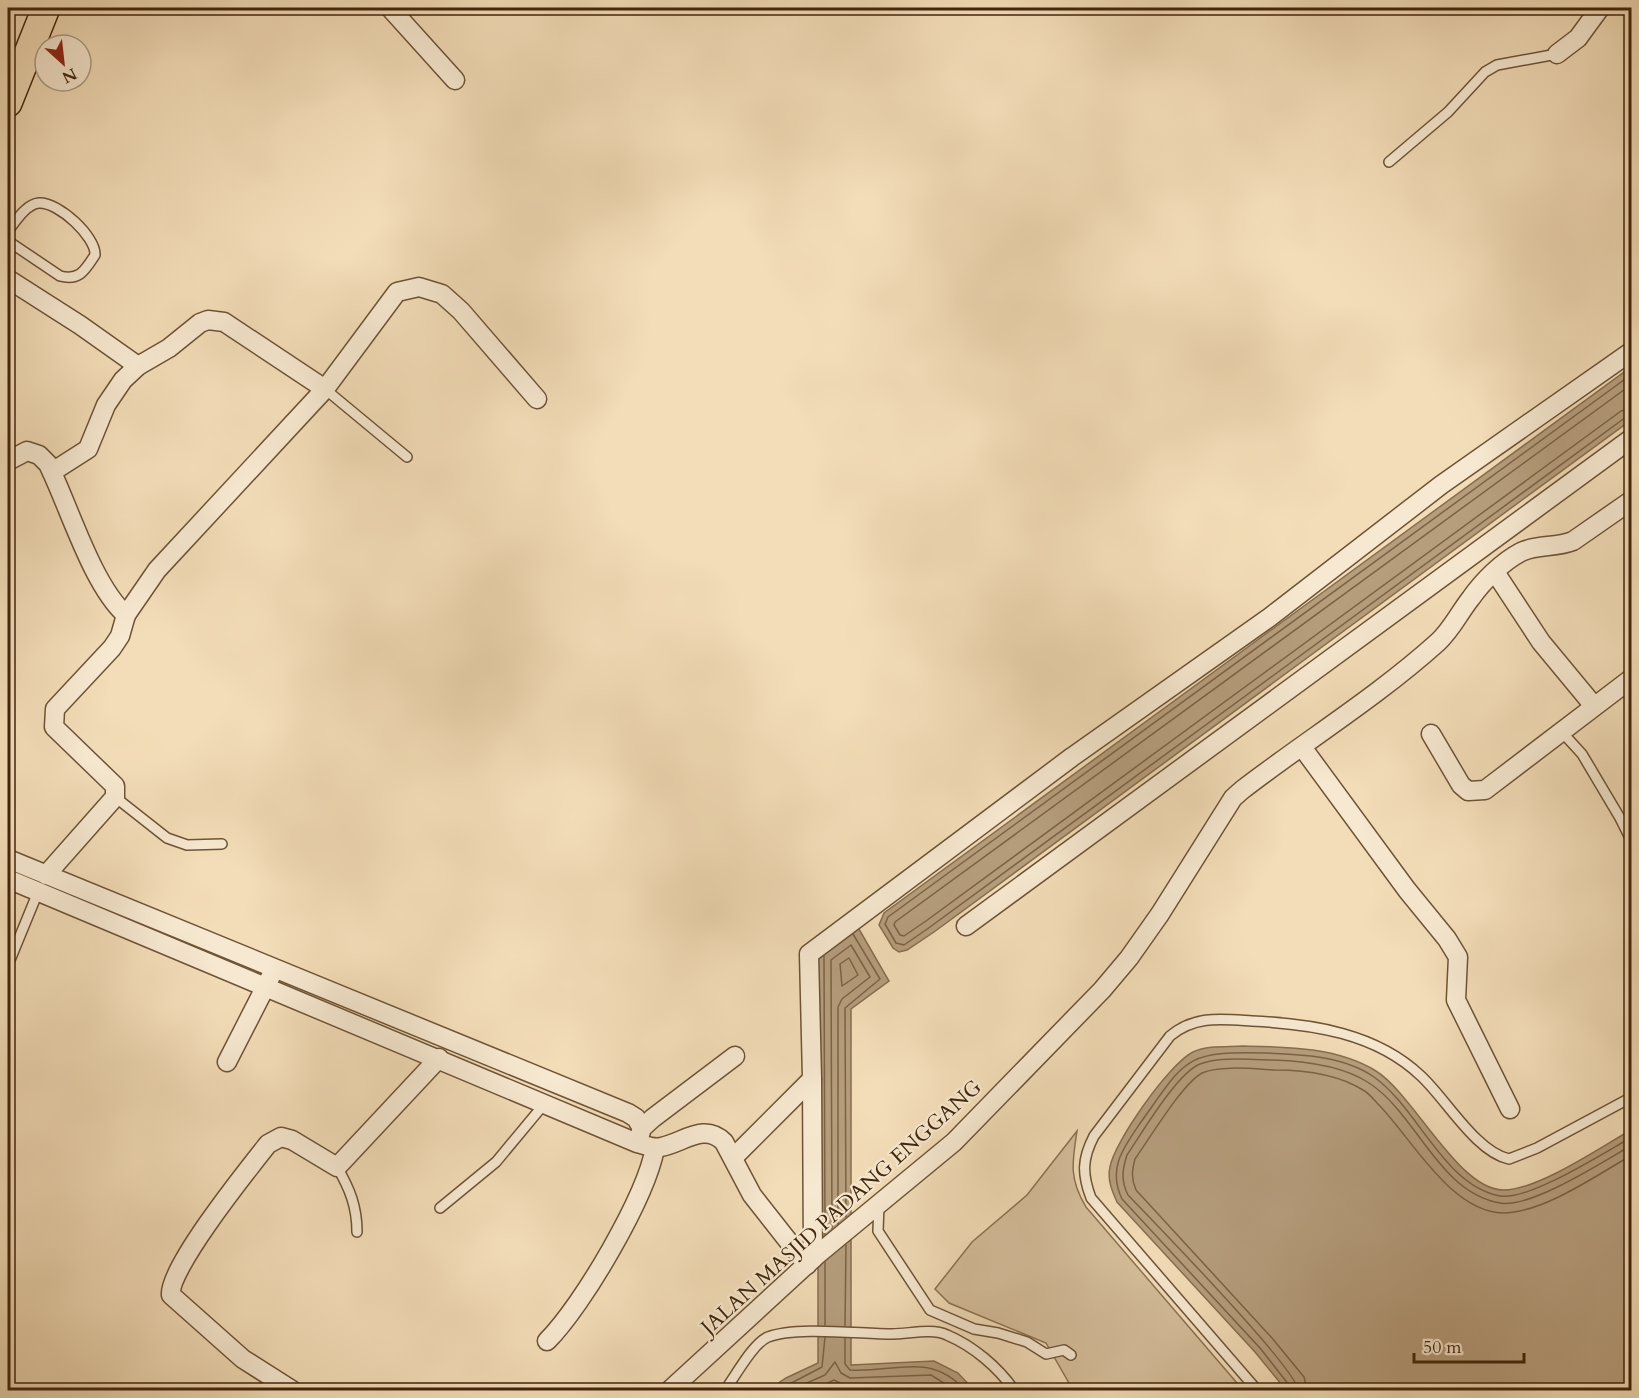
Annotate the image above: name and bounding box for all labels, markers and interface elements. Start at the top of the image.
north arrow [33,33,93,93]
text: N [58,63,81,88]
street label: JALAN MASJID PADANG ENGGANG [692,1073,988,1343]
scale bar [1414,1326,1524,1364]
text: 50 m [1423,1335,1462,1360]

